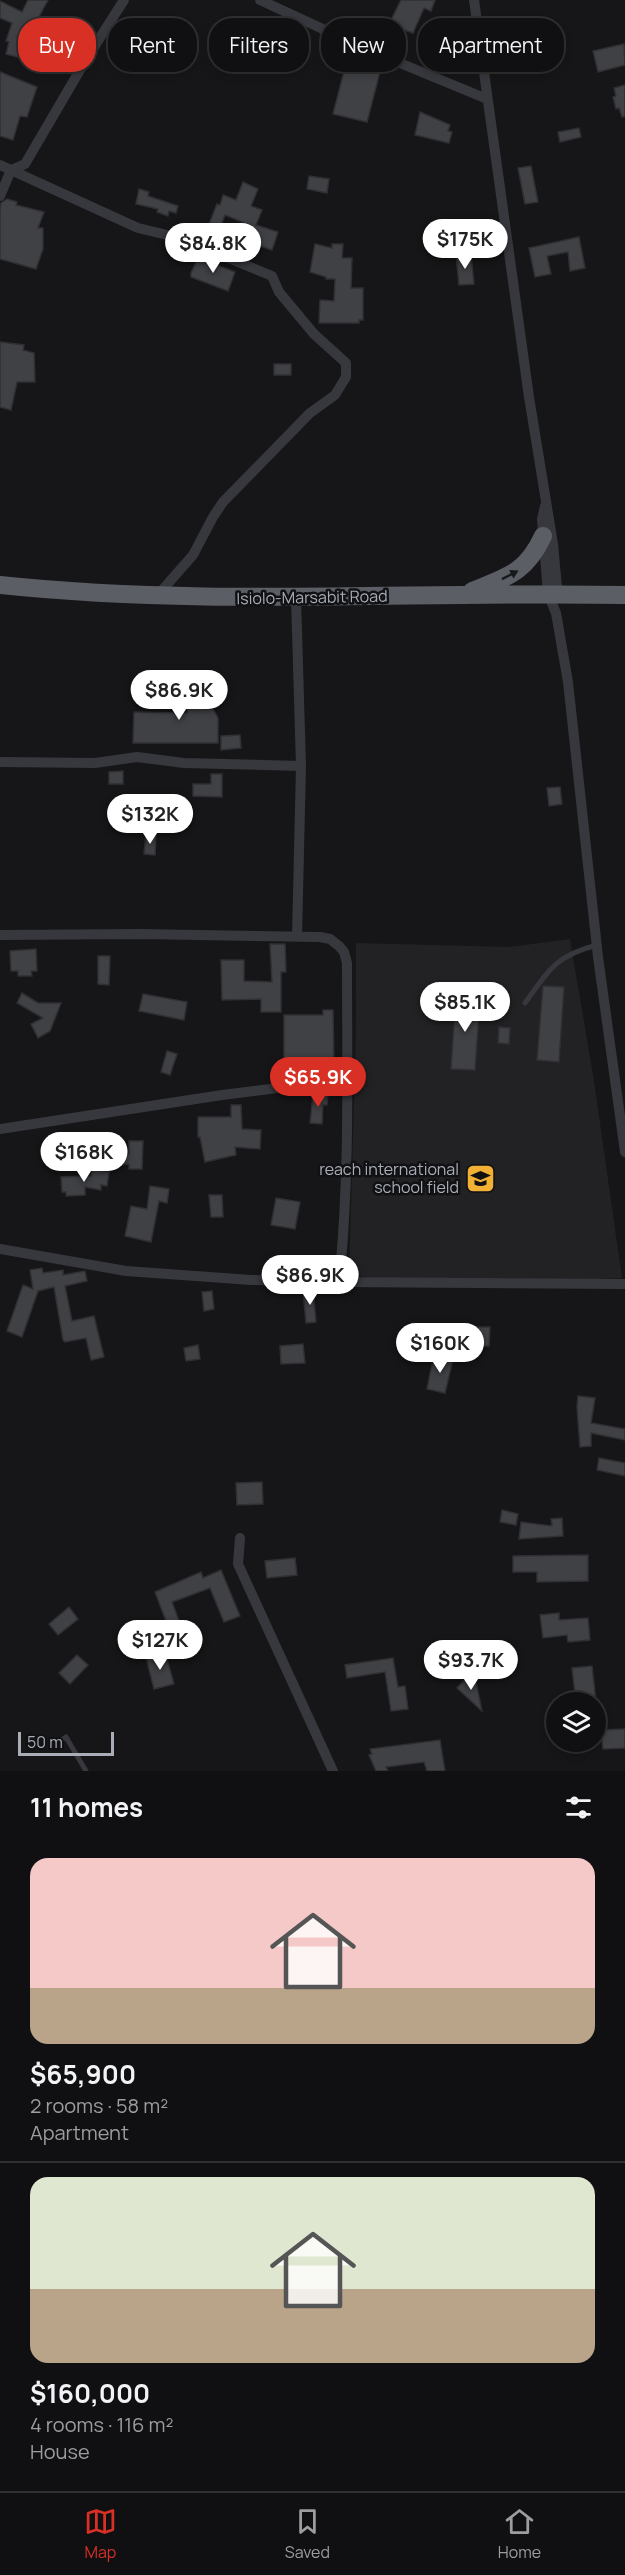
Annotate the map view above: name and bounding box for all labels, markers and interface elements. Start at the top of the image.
chip: Buy [18,18,96,72]
chip: Rent [108,18,197,72]
chip: Filters [209,18,309,72]
chip: New [321,18,406,72]
chip: Apartment [418,18,564,72]
pin: $175K [423,219,507,270]
pin: $84.8K [164,223,262,274]
text: $175K [437,225,493,252]
text: $84.8K [179,229,247,256]
one-way arrow [502,570,519,580]
street label: Isiolo-Marsabit Road [236,585,388,609]
pin: $86.9K [130,670,228,721]
text: $86.9K [145,676,213,703]
pin: $132K [108,794,192,845]
text: $132K [121,800,179,827]
pin: $85.1K [416,982,514,1033]
text: $85.1K [434,988,496,1015]
pin: $65.9K [269,1057,367,1108]
text: $65.9K [284,1063,352,1090]
pin: $168K [42,1132,126,1183]
text: $168K [55,1138,113,1165]
place label: reach international school field [319,1158,459,1198]
school or university icon: reach international school field [464,1162,496,1194]
pin: $86.9K [261,1255,359,1306]
text: $86.9K [276,1261,344,1288]
pin: $160K [398,1323,482,1374]
text: $160K [410,1329,470,1356]
pin: $127K [118,1620,202,1671]
text: $127K [132,1626,188,1653]
pin: $93.7K [422,1640,520,1691]
text: $93.7K [438,1646,504,1673]
map controls [546,1692,606,1752]
button: layers [546,1692,606,1752]
scale bar [18,1729,114,1756]
text: 50 m [27,1731,63,1753]
text: 11 homes [30,1789,143,1825]
icon: filters [562,1791,595,1824]
icon: home [259,1897,367,2005]
text: $65,900 [30,2056,136,2092]
text: 2 rooms · 58 m² [30,2092,168,2119]
text: Apartment [30,2119,129,2146]
icon: home [259,2216,367,2324]
text: $160,000 [30,2375,150,2411]
text: 4 rooms · 116 m² [30,2411,173,2438]
text: House [30,2438,90,2465]
tab: Map [84,2505,117,2563]
tab: Saved [285,2505,330,2563]
tab: Home [498,2505,541,2563]

